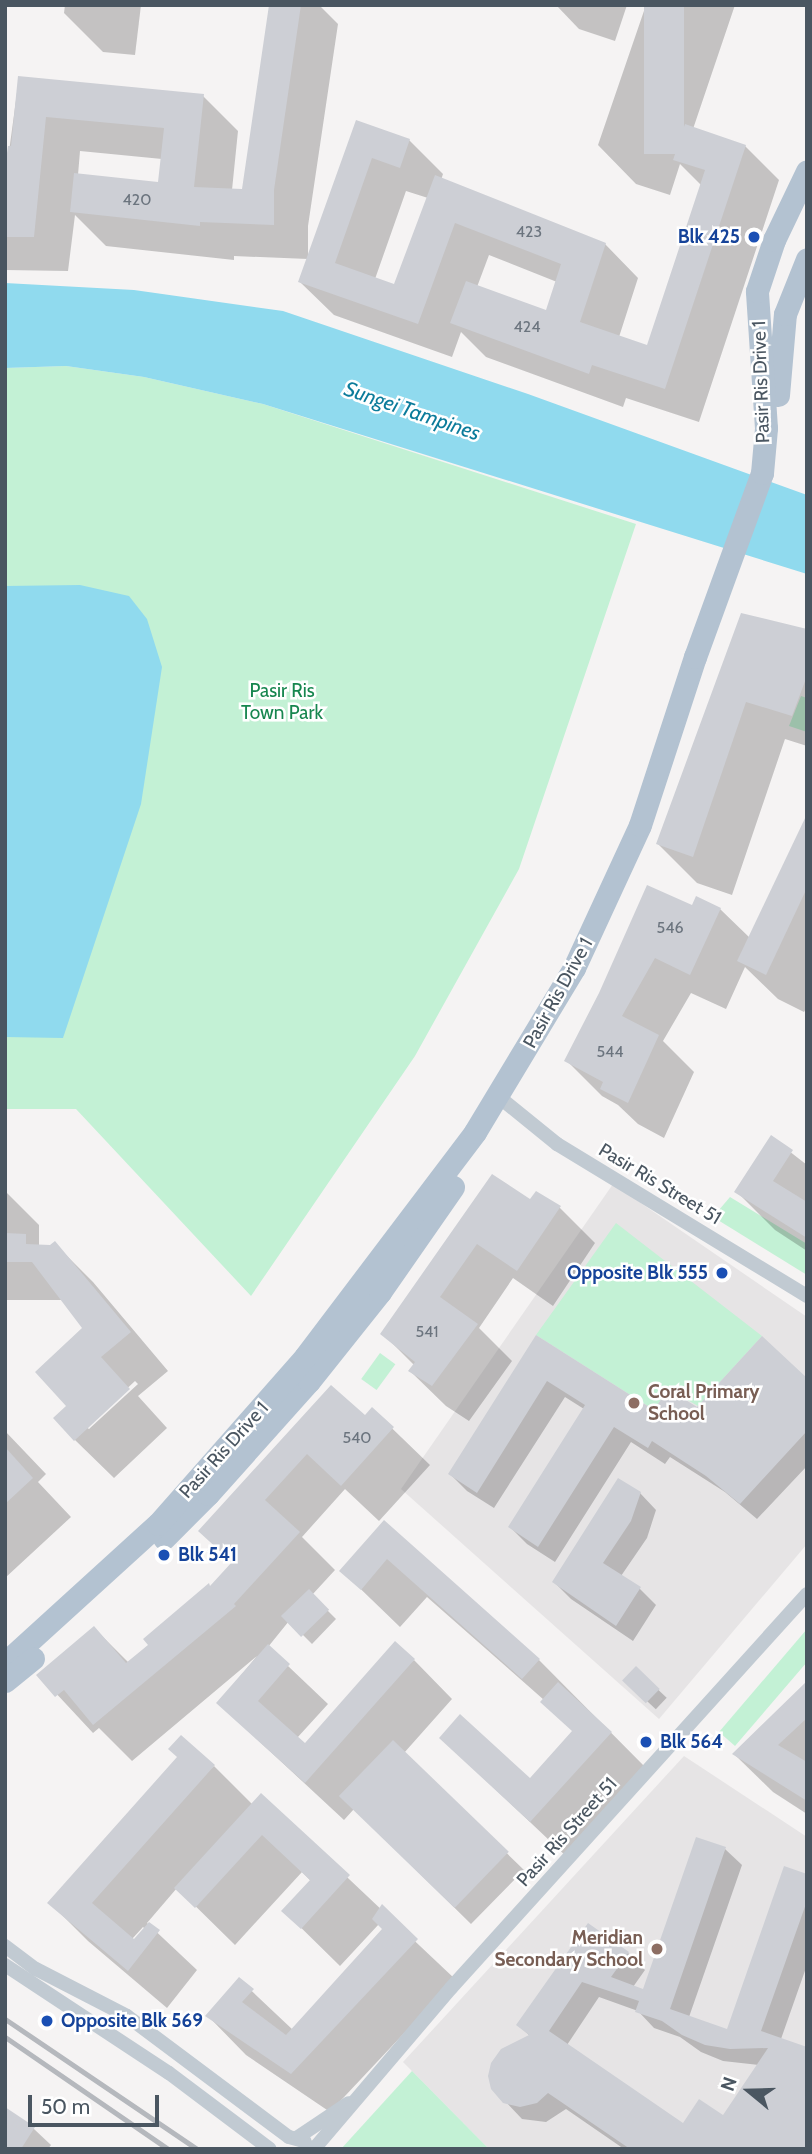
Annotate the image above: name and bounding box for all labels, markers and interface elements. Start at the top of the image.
house number: 420 [123,190,151,210]
house number: 423 [516,222,542,242]
place label: Blk 425 [678,226,740,248]
marker: Blk 425 [746,229,762,245]
house number: 424 [514,317,540,337]
street label: Pasir Ris Drive 1 [747,320,775,444]
water label: Sungei Tampines [341,376,483,446]
park label: Pasir Ris Town Park [241,680,323,724]
house number: 546 [657,918,683,938]
street label: Pasir Ris Drive 1 [518,934,598,1052]
house number: 544 [596,1042,624,1062]
street label: Pasir Ris Street 51 [595,1138,725,1230]
place label: Opposite Blk 555 [567,1262,708,1284]
marker: Opposite Blk 555 [714,1265,730,1281]
house number: 541 [415,1322,439,1342]
place label: Coral Primary School [648,1381,760,1425]
marker: Coral Primary School [626,1395,642,1411]
street label: Pasir Ris Drive 1 [175,1397,273,1503]
house number: 540 [342,1428,372,1448]
place label: Blk 541 [178,1544,237,1566]
marker: Blk 541 [156,1547,172,1563]
place label: Blk 564 [660,1731,723,1753]
marker: Blk 564 [638,1734,654,1750]
street label: Pasir Ris Street 51 [512,1773,622,1891]
place label: Meridian Secondary School [494,1927,643,1971]
marker: Meridian Secondary School [649,1941,665,1957]
place label: Opposite Blk 569 [61,2010,203,2032]
marker: Opposite Blk 569 [39,2013,55,2029]
north arrow [714,2056,784,2126]
text: N [716,2074,742,2094]
scale bar [32,2080,163,2124]
text: 50 m [41,2094,90,2119]

